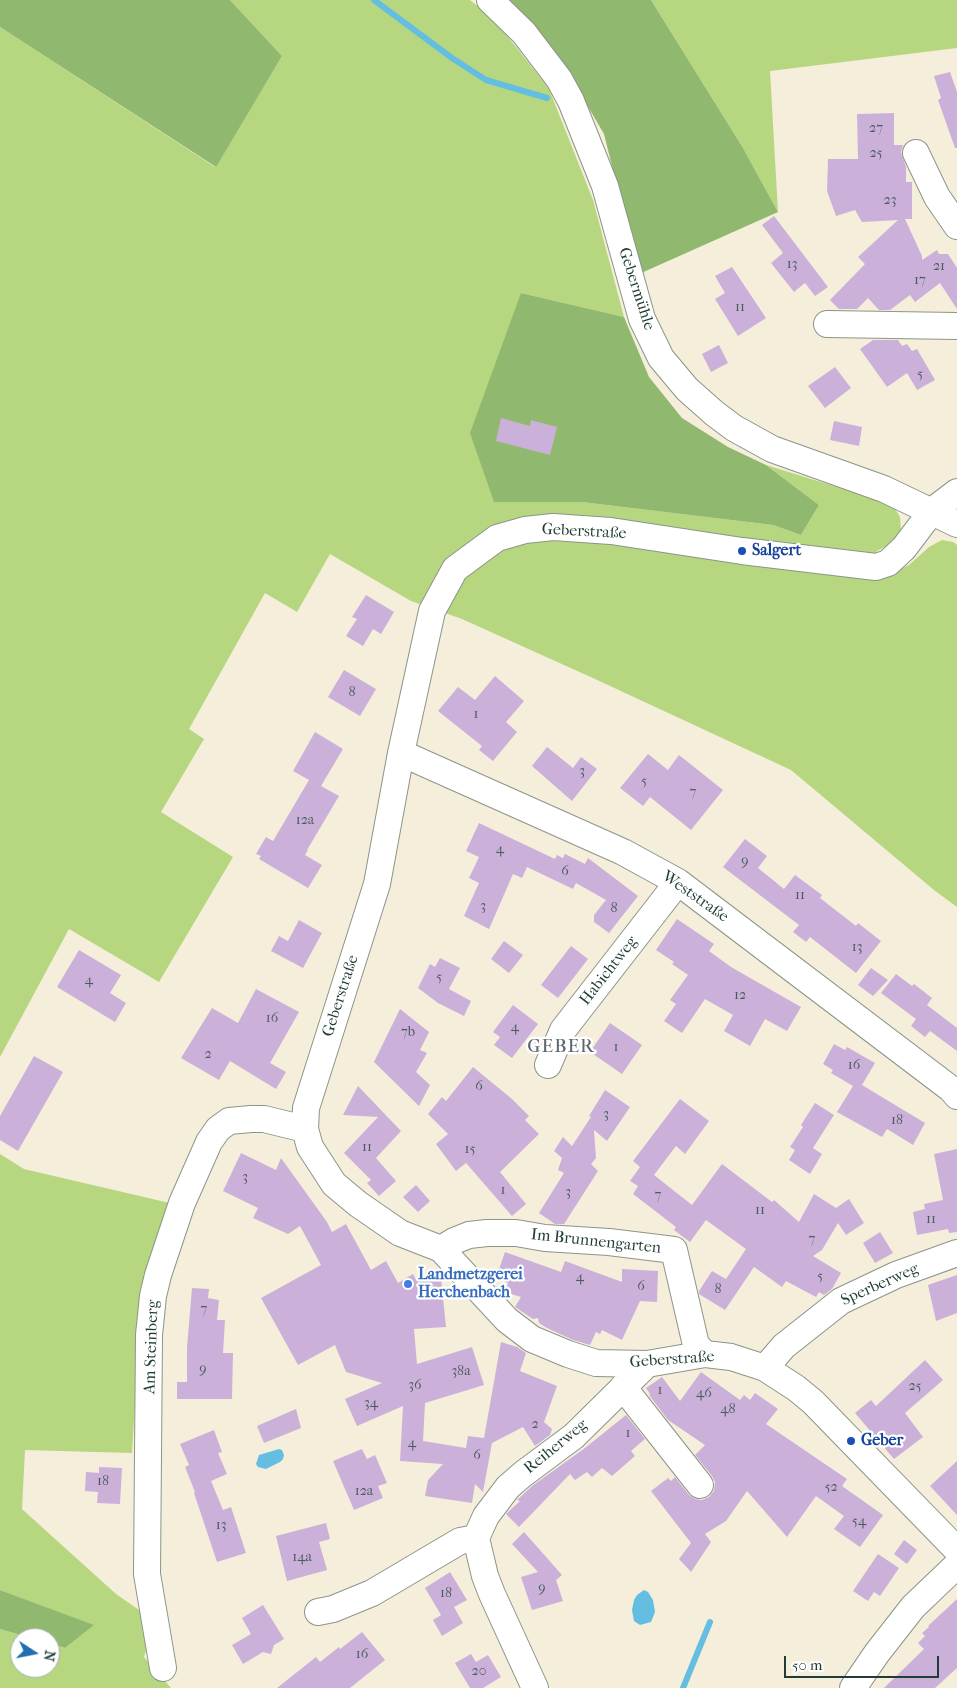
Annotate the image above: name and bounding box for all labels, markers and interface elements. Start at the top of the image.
house number: 27 [869,121,883,137]
house number: 25 [869,146,883,162]
house number: 23 [884,193,896,209]
street label: Gebermühle [614,245,658,333]
house number: 13 [787,257,797,273]
house number: 21 [933,259,945,275]
house number: 17 [914,273,926,289]
house number: 11 [735,300,745,316]
house number: 5 [917,367,923,383]
street label: Geberstraße [541,520,627,544]
place label: Salgert [752,541,801,561]
marker: Salgert [736,545,748,557]
house number: 8 [348,685,356,701]
house number: 1 [474,707,478,723]
house number: 3 [579,764,585,780]
house number: 5 [641,774,647,790]
house number: 7 [690,785,696,801]
house number: 12a [296,813,314,829]
house number: 4 [496,842,504,858]
house number: 9 [741,854,749,870]
house number: 6 [561,864,569,880]
street label: Weststraße [658,867,732,927]
house number: 11 [795,888,805,904]
house number: 3 [480,899,486,915]
house number: 8 [610,901,618,917]
street label: Habichtweg [576,933,642,1009]
house number: 13 [852,940,862,956]
street label: Geberstraße [319,953,363,1039]
house number: 5 [436,970,442,986]
house number: 4 [85,973,93,989]
house number: 12 [734,988,746,1004]
house number: 16 [266,1011,278,1027]
house number: 4 [511,1020,519,1036]
house number: 7b [401,1025,415,1041]
district label: GEBER [527,1036,595,1058]
house number: 1 [614,1040,618,1056]
house number: 2 [204,1047,212,1063]
house number: 16 [848,1058,860,1074]
house number: 6 [475,1079,483,1095]
house number: 3 [603,1107,609,1123]
house number: 18 [891,1113,903,1129]
house number: 11 [362,1140,372,1156]
house number: 15 [465,1142,475,1158]
house number: 3 [242,1170,248,1186]
house number: 1 [501,1183,505,1199]
house number: 3 [565,1185,571,1201]
house number: 7 [655,1188,661,1204]
house number: 11 [755,1203,765,1219]
house number: 11 [926,1212,936,1228]
street label: Im Brunnengarten [530,1226,662,1258]
house number: 7 [809,1232,815,1248]
street label: Sperberweg [838,1259,922,1311]
place label: Landmetzgerei Herchenbach [418,1265,523,1303]
house number: 5 [817,1269,823,1285]
house number: 4 [576,1270,584,1286]
marker: Landmetzgerei Herchenbach [402,1278,414,1290]
house number: 6 [637,1279,645,1295]
house number: 8 [714,1282,722,1298]
street label: Am Steinberg [141,1299,163,1395]
house number: 7 [201,1302,207,1318]
street label: Geberstraße [629,1347,715,1373]
house number: 9 [199,1362,207,1378]
house number: 38a [451,1364,471,1380]
house number: 36 [408,1378,422,1394]
house number: 25 [908,1379,922,1395]
house number: 1 [658,1383,662,1399]
house number: 46 [696,1386,712,1402]
house number: 34 [364,1396,378,1412]
house number: 48 [720,1402,736,1418]
street label: Reiherweg [520,1416,592,1478]
house number: 2 [531,1417,539,1433]
house number: 1 [626,1426,630,1442]
place label: Geber [861,1431,903,1451]
marker: Geber [845,1435,857,1447]
house number: 4 [408,1436,416,1452]
house number: 6 [473,1448,481,1464]
house number: 18 [97,1474,109,1490]
house number: 52 [824,1480,838,1496]
house number: 12a [355,1484,373,1500]
house number: 54 [852,1514,866,1530]
house number: 13 [216,1518,226,1534]
house number: 14a [292,1550,312,1566]
house number: 9 [538,1581,546,1597]
house number: 18 [440,1586,452,1602]
north arrow [10,1628,60,1678]
scale bar [787,1646,942,1678]
house number: 16 [356,1647,368,1663]
text: N [40,1649,59,1663]
text: 50 m [792,1656,822,1674]
house number: 20 [472,1664,486,1680]

